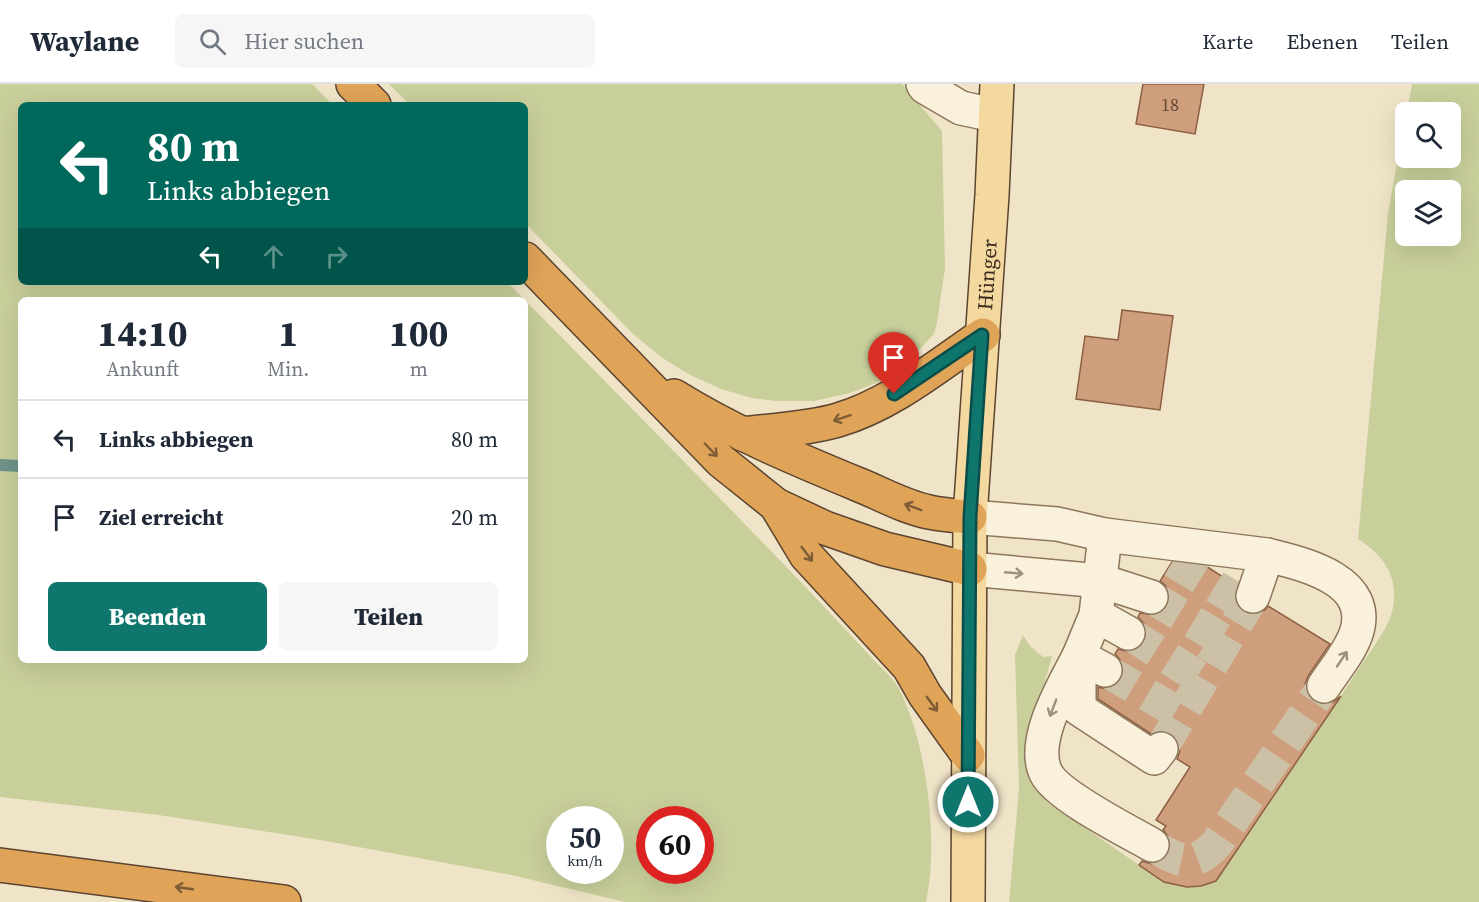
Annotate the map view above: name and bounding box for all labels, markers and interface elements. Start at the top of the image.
search box [175,14,595,68]
text: Waylane [30,22,139,60]
icon: search [196,25,229,58]
text: Hier suchen [244,26,364,56]
text: Karte [1202,27,1253,56]
text: Ebenen [1286,27,1358,56]
text: Teilen [1391,27,1449,56]
house number: 18 [1161,92,1179,117]
map controls [1395,102,1461,246]
button: search [1395,102,1461,168]
text: 80 m [147,117,240,175]
icon: left [48,126,126,204]
text: Links abbiegen [147,172,330,209]
button: layers [1395,180,1461,246]
street label: Hünger [970,238,1003,311]
icon: left [194,240,227,273]
icon: ahead [257,240,290,273]
icon: right [320,240,353,273]
text: 14:10 [98,309,188,358]
text: 1 [278,309,298,358]
text: 100 [389,309,448,358]
pin [868,332,919,394]
icon: arrive [877,341,910,374]
text: Ankunft [106,355,179,383]
text: Min. [267,355,309,383]
text: m [410,355,428,383]
one-way arrow [833,413,852,424]
icon: left [48,423,81,456]
text: Links abbiegen [99,424,254,454]
text: 80 m [451,424,498,454]
one-way arrow [703,443,718,458]
one-way arrow [904,500,923,511]
icon: arrive [48,501,81,534]
text: Ziel erreicht [99,502,223,532]
text: 20 m [451,502,498,532]
one-way arrow [801,546,813,562]
one-way arrow [1003,568,1023,579]
button: Beenden [48,582,267,651]
button: Teilen [279,582,498,651]
one-way arrow [1335,651,1348,668]
one-way arrow [925,695,938,711]
one-way arrow [1046,699,1057,717]
position arrow [936,770,1000,834]
speed limit sign: 60 [636,806,714,884]
text: 50 [569,817,601,858]
text: km/h [567,850,603,871]
one-way arrow [175,882,195,893]

